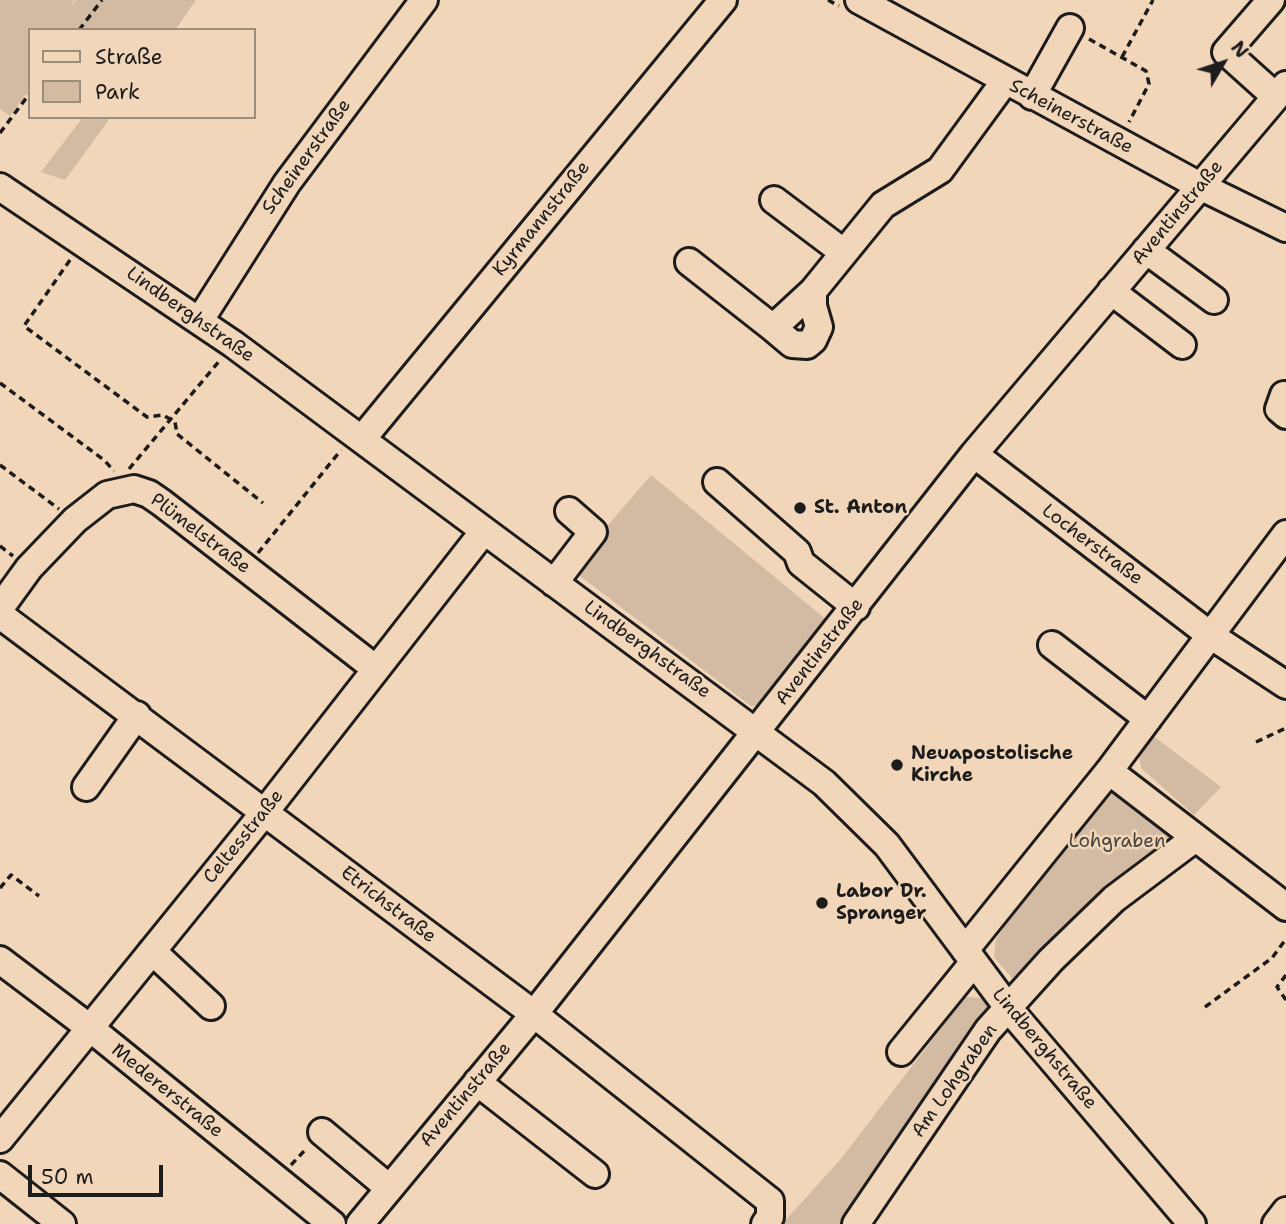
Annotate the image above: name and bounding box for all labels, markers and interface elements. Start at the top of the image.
legend [28,28,256,119]
north arrow [1188,28,1258,98]
text: N [1225,36,1254,63]
text: Straße [95,43,163,71]
street label: Scheinerstraße [1005,75,1137,159]
text: Park [95,78,140,106]
street label: Scheinerstraße [258,95,356,219]
street label: Aventinstraße [1128,156,1228,270]
street label: Kyrmannstraße [489,157,595,281]
street label: Lindberghstraße [121,262,259,368]
street label: Plümelstraße [145,489,255,579]
place label: St. Anton [814,497,907,519]
marker: St. Anton [792,500,808,516]
street label: Locherstraße [1037,500,1147,590]
street label: Aventinstraße [771,594,869,710]
street label: Lindberghstraße [579,596,715,704]
place label: Neuapostolische Kirche [911,743,1073,787]
marker: Neuapostolische Kirche [889,757,905,773]
street label: Celtesstraße [199,785,289,889]
park label: Lohgraben [1068,831,1166,853]
street label: Etrichstraße [336,862,440,948]
place label: Labor Dr. Spranger [836,881,927,925]
marker: Labor Dr. Spranger [814,895,830,911]
street label: Lindberghstraße [987,984,1101,1114]
street label: Am Lohgraben [907,1020,1003,1142]
street label: Aventinstraße [416,1038,516,1152]
street label: Medererstraße [106,1039,228,1143]
scale bar [32,1150,166,1194]
text: 50 m [41,1163,94,1191]

